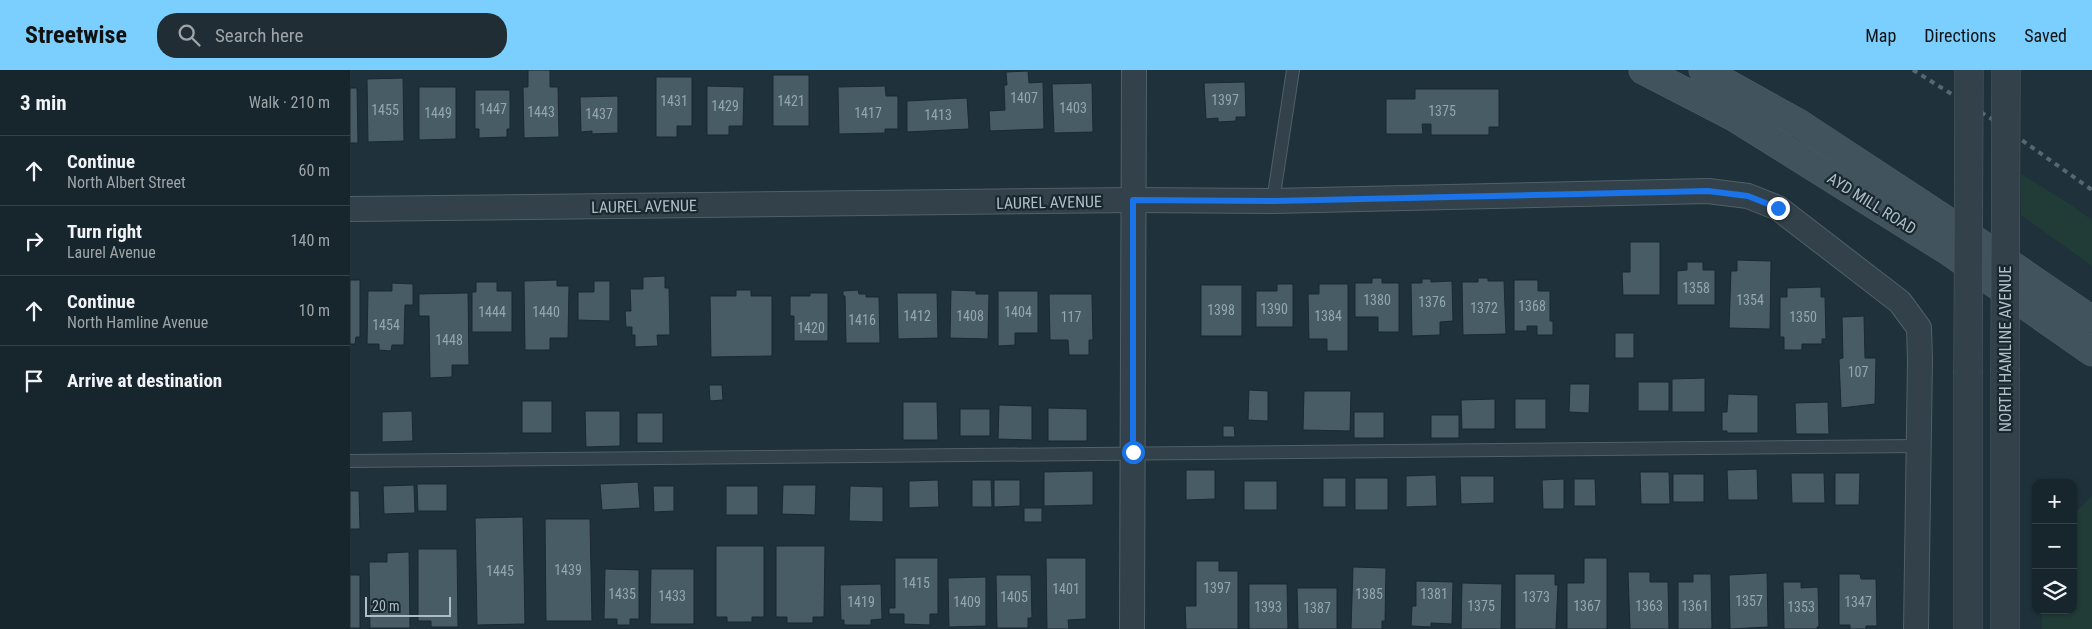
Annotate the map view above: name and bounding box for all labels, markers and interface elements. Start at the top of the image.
search box [157,13,507,58]
text: Streetwise [25,21,127,49]
icon: search [175,21,203,49]
text: Search here [215,24,303,47]
text: Map [1865,25,1896,46]
text: Directions [1924,25,1996,46]
text: Saved [2024,25,2067,46]
house number: 1407 [1010,90,1038,106]
text: 3 min [20,91,67,115]
house number: 1397 [1211,92,1239,108]
text: Walk · 210 m [249,93,330,112]
house number: 1431 [660,93,688,109]
house number: 1421 [777,93,805,109]
house number: 1429 [711,98,739,114]
house number: 1403 [1059,100,1087,116]
house number: 1447 [479,101,507,117]
house number: 1455 [371,102,399,118]
house number: 1375 [1428,103,1456,119]
house number: 1443 [527,104,555,120]
house number: 1449 [424,105,452,121]
house number: 1417 [854,105,882,121]
house number: 1437 [585,106,613,122]
house number: 1413 [924,107,952,123]
text: Continue [67,150,135,173]
icon: ahead [20,157,48,185]
text: 60 m [298,161,330,180]
street label: AYD MILL ROAD [1824,169,1920,238]
text: North Albert Street [67,173,186,192]
street label: LAUREL AVENUE [996,192,1102,213]
street label: LAUREL AVENUE [591,196,697,217]
route end [1767,197,1790,220]
text: Turn right [67,220,142,243]
icon: right [20,227,48,255]
text: 140 m [291,231,330,250]
text: Laurel Avenue [67,243,156,262]
street label: NORTH HAMLINE AVENUE [1996,266,2015,432]
house number: 1358 [1682,280,1710,296]
text: Continue [67,290,135,313]
house number: 1380 [1363,292,1391,308]
house number: 1354 [1736,292,1764,308]
house number: 1376 [1418,294,1446,310]
icon: ahead [20,297,48,325]
house number: 1368 [1518,298,1546,314]
house number: 1372 [1470,300,1498,316]
text: 10 m [298,301,330,320]
house number: 1390 [1260,301,1288,317]
house number: 1398 [1207,302,1235,318]
house number: 1444 [478,304,506,320]
house number: 1440 [532,304,560,320]
house number: 1404 [1004,304,1032,320]
house number: 1412 [903,308,931,324]
house number: 1408 [956,308,984,324]
house number: 1384 [1314,308,1342,324]
house number: 117 [1061,309,1081,325]
house number: 1350 [1789,309,1817,325]
house number: 1416 [848,312,876,328]
text: North Hamline Avenue [67,313,208,332]
house number: 1454 [372,317,400,333]
house number: 1420 [797,320,825,336]
house number: 1448 [435,332,463,348]
house number: 107 [1848,364,1868,380]
icon: arrive [20,367,48,395]
text: Arrive at destination [67,369,222,392]
route start [1122,441,1145,464]
map controls [2032,479,2077,614]
button: + [2032,479,2077,524]
button: − [2032,524,2077,569]
house number: 1439 [554,562,582,578]
house number: 1445 [486,563,514,579]
button: layers [2032,569,2077,614]
house number: 1415 [902,575,930,591]
house number: 1397 [1203,580,1231,596]
house number: 1401 [1052,581,1080,597]
house number: 1435 [608,586,636,602]
house number: 1385 [1355,586,1383,602]
house number: 1381 [1420,586,1448,602]
house number: 1433 [658,588,686,604]
house number: 1405 [1000,589,1028,605]
house number: 1373 [1522,589,1550,605]
house number: 1357 [1735,593,1763,609]
scale bar [365,594,451,617]
house number: 1419 [847,594,875,610]
house number: 1409 [953,594,981,610]
house number: 1347 [1844,594,1872,610]
text: 20 m [372,598,400,614]
house number: 1375 [1467,598,1495,614]
house number: 1367 [1573,598,1601,614]
house number: 1363 [1635,598,1663,614]
house number: 1361 [1681,598,1709,614]
house number: 1393 [1254,599,1282,615]
house number: 1353 [1787,599,1815,615]
house number: 1387 [1303,600,1331,616]

